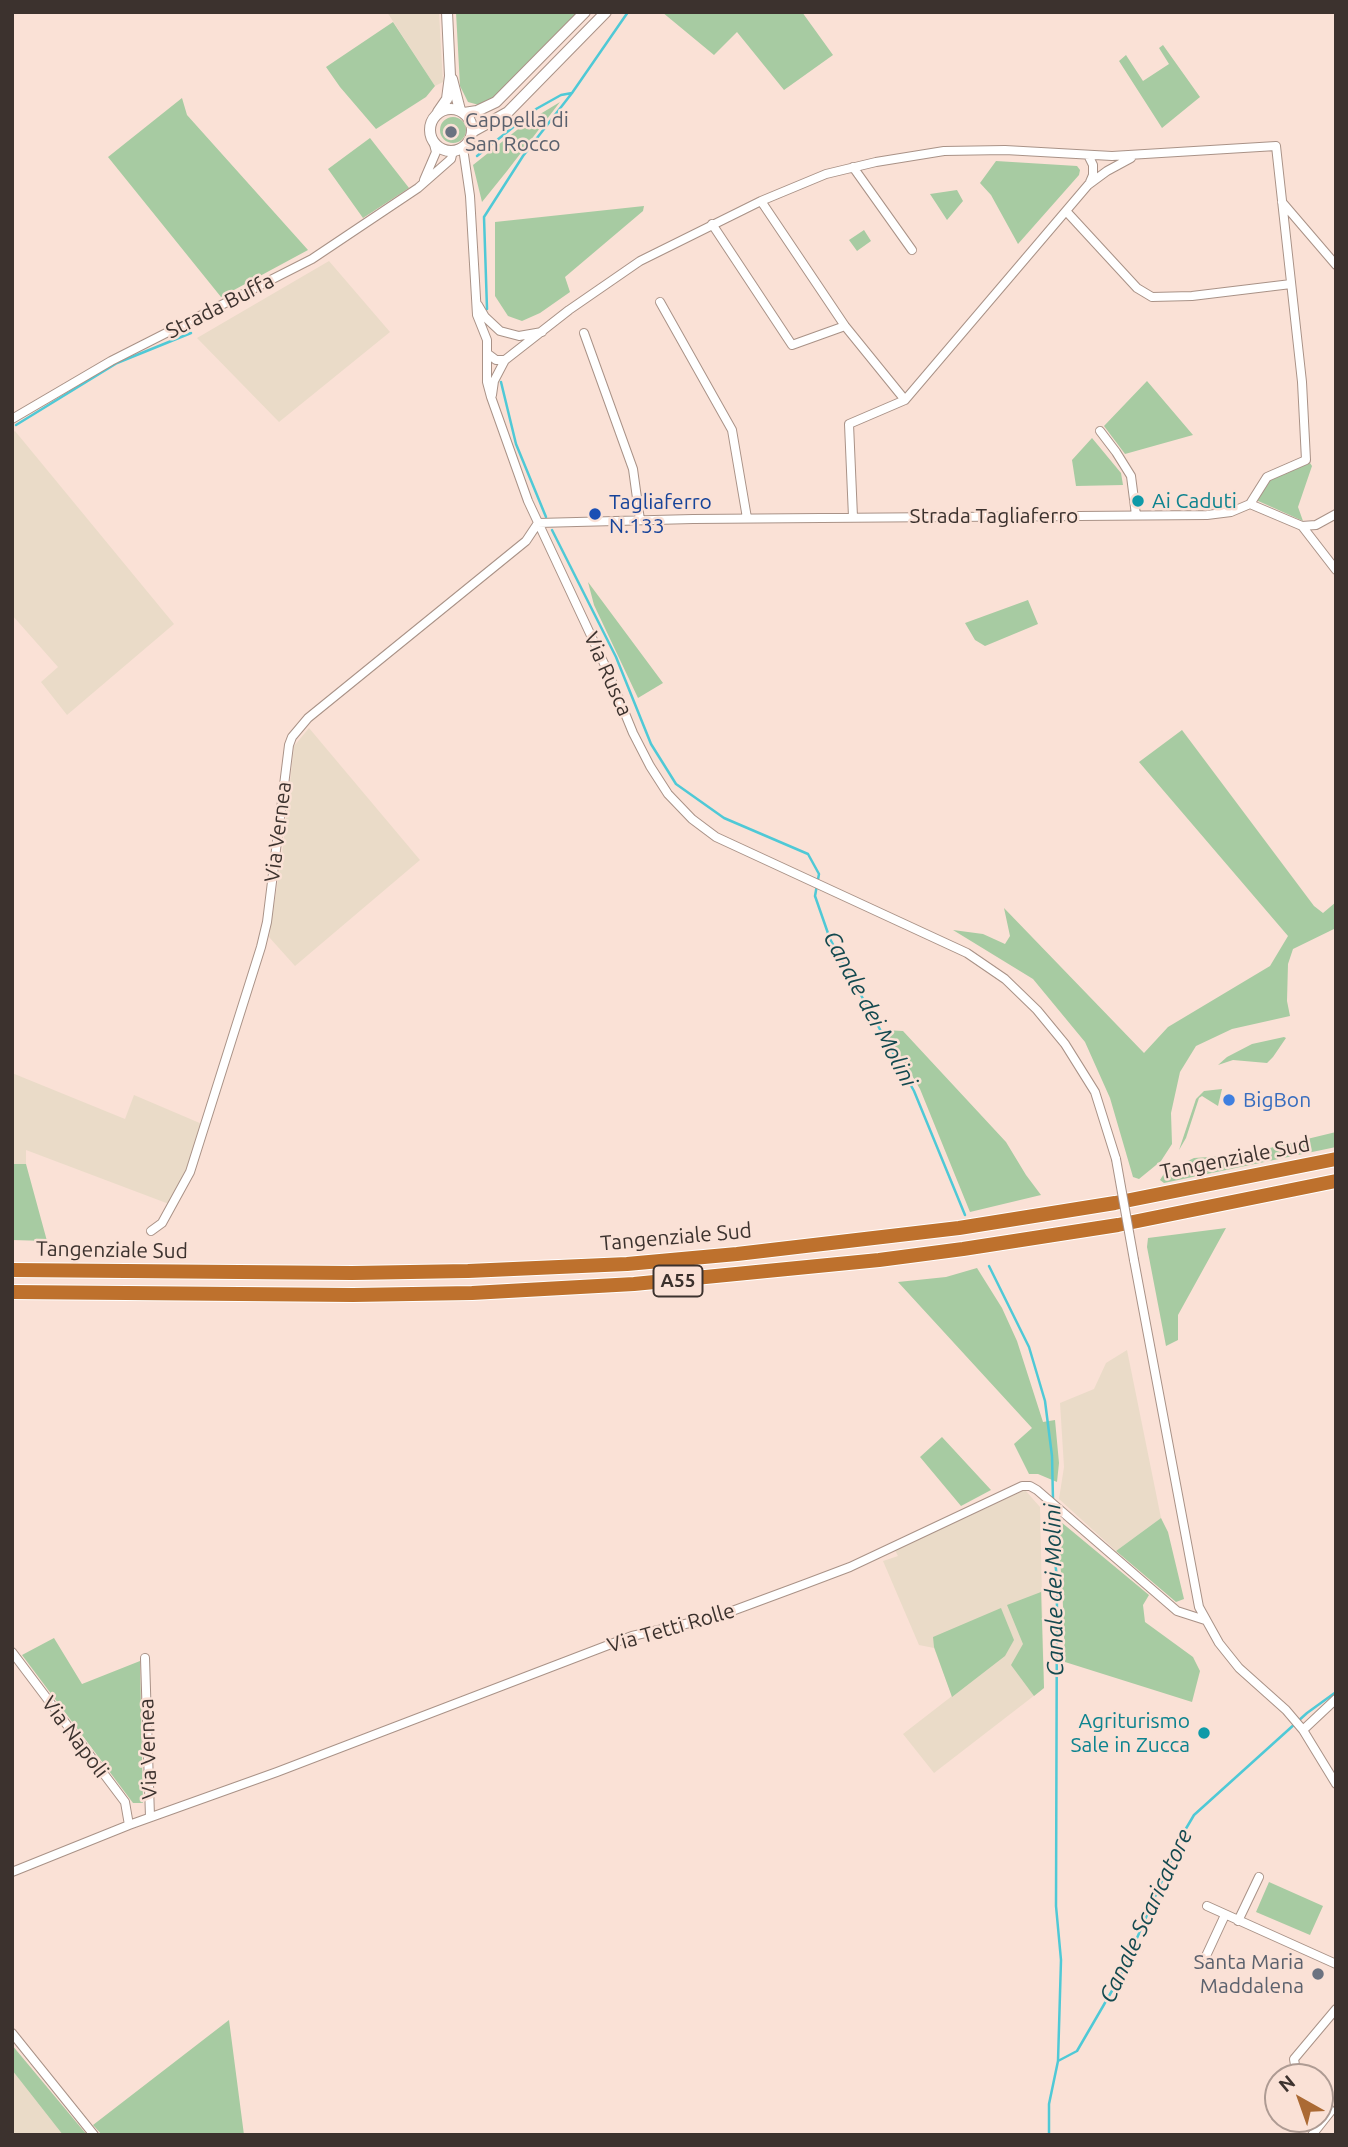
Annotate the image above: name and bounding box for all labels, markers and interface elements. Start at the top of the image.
place label: Cappella di San Rocco [465,107,569,157]
marker: Cappella di San Rocco [443,124,459,140]
street label: Strada Buffa [162,268,278,344]
place label: Ai Caduti [1152,488,1237,514]
place label: Tagliaferro N.133 [609,489,712,539]
marker: Ai Caduti [1130,493,1146,509]
street label: Strada Tagliaferro [910,503,1078,529]
marker: Tagliaferro N.133 [587,506,603,522]
street label: Via Rusca [578,628,638,720]
street label: Via Vernea [259,780,297,884]
water label: Canale dei Molini [817,926,923,1092]
place label: BigBon [1243,1087,1311,1113]
marker: BigBon [1221,1092,1237,1108]
street label: Tangenziale Sud [1158,1131,1312,1185]
street label: Tangenziale Sud [599,1218,753,1256]
street label: Tangenziale Sud [36,1236,188,1264]
road number: A55 [654,1266,702,1296]
water label: Canale dei Molini [1039,1503,1069,1677]
street label: Via Tetti Rolle [604,1598,738,1658]
street label: Via Napoli [36,1691,114,1783]
street label: Via Vernea [134,1698,162,1800]
place label: Agriturismo Sale in Zucca [1070,1708,1190,1758]
marker: Agriturismo Sale in Zucca [1196,1725,1212,1741]
water label: Canale Scaricatore [1094,1825,1198,2007]
place label: Santa Maria Maddalena [1193,1949,1304,1999]
marker: Santa Maria Maddalena [1310,1966,1326,1982]
north arrow [1264,2063,1334,2133]
text: N [1274,2070,1299,2096]

